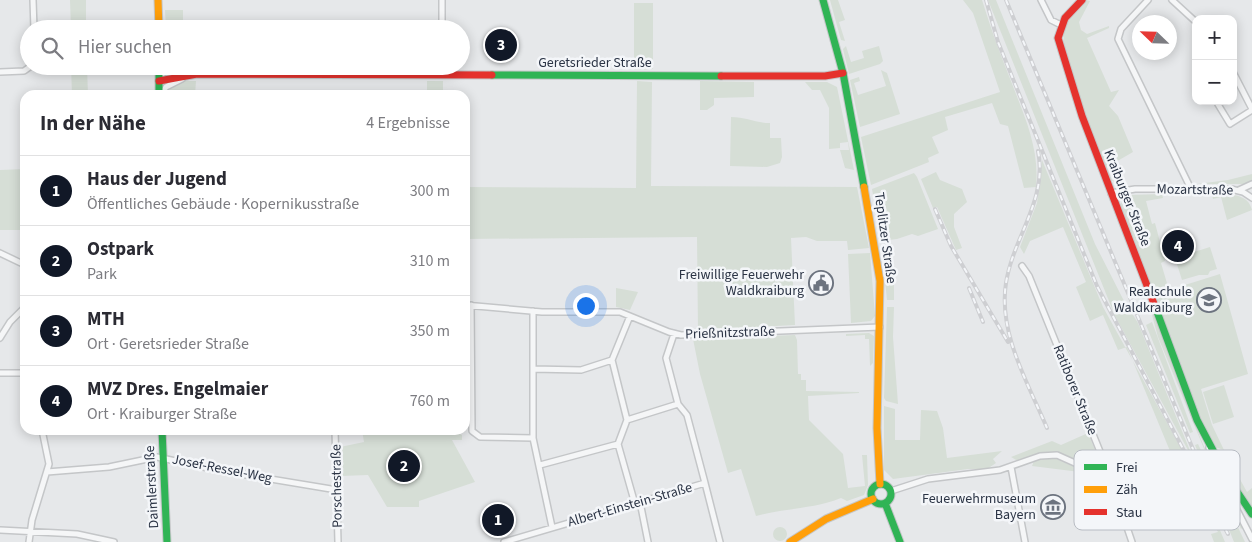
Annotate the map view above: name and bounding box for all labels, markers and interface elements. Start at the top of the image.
north arrow [1132,15,1177,60]
map controls [1192,15,1237,105]
button: + [1192,15,1237,60]
search box [20,20,470,75]
pin: 3 [485,26,517,64]
icon: search [38,34,66,62]
text: Hier suchen [78,34,172,61]
street label: Geretsrieder Straße [538,53,652,73]
button: − [1192,60,1237,105]
text: In der Nähe [40,108,146,138]
text: 4 Ergebnisse [366,112,450,134]
street label: Kraiburger Straße [1098,146,1156,250]
text: Haus der Jugend [87,166,227,193]
street label: Mozartstraße [1156,179,1234,201]
text: 1 [52,180,60,202]
text: 300 m [410,180,450,202]
street label: Teplitzer Straße [869,191,901,285]
text: Öffentliches Gebäude · Kopernikusstraße [87,193,359,215]
pin: 4 [1162,227,1194,265]
text: Ostpark [87,236,154,263]
text: 2 [52,250,60,272]
text: 310 m [410,250,450,272]
text: Park [87,263,117,285]
place label: Freiwillige Feuerwehr Waldkraiburg [679,265,804,301]
public building icon: Freiwillige Feuerwehr Waldkraiburg [808,270,834,296]
place label: Realschule Waldkraiburg [1114,282,1192,318]
school or university icon: Realschule Waldkraiburg [1196,287,1222,313]
your location [573,293,599,319]
text: MTH [87,306,125,333]
text: 3 [52,320,60,342]
text: 350 m [410,320,450,342]
street label: Prießnitzstraße [685,321,775,345]
text: Ort · Geretsrieder Straße [87,333,249,355]
street label: Ratiborer Straße [1048,342,1102,438]
text: MVZ Dres. Engelmaier [87,376,268,403]
text: 4 [52,390,60,412]
text: 760 m [410,390,450,412]
text: Ort · Kraiburger Straße [87,403,237,425]
street label: Porschestraße [326,444,348,528]
street label: Daimlerstraße [140,445,164,529]
pin: 2 [388,447,420,485]
street label: Josef-Ressel-Weg [170,450,274,488]
legend [1074,450,1240,530]
text: Frei [1116,458,1138,478]
street label: Albert-Einstein-Straße [565,478,695,532]
text: Zäh [1116,480,1138,500]
place label: Feuerwehrmuseum Bayern [922,489,1036,525]
museum icon: Feuerwehrmuseum Bayern [1040,494,1066,520]
pin: 1 [482,501,514,539]
text: Stau [1116,503,1142,523]

